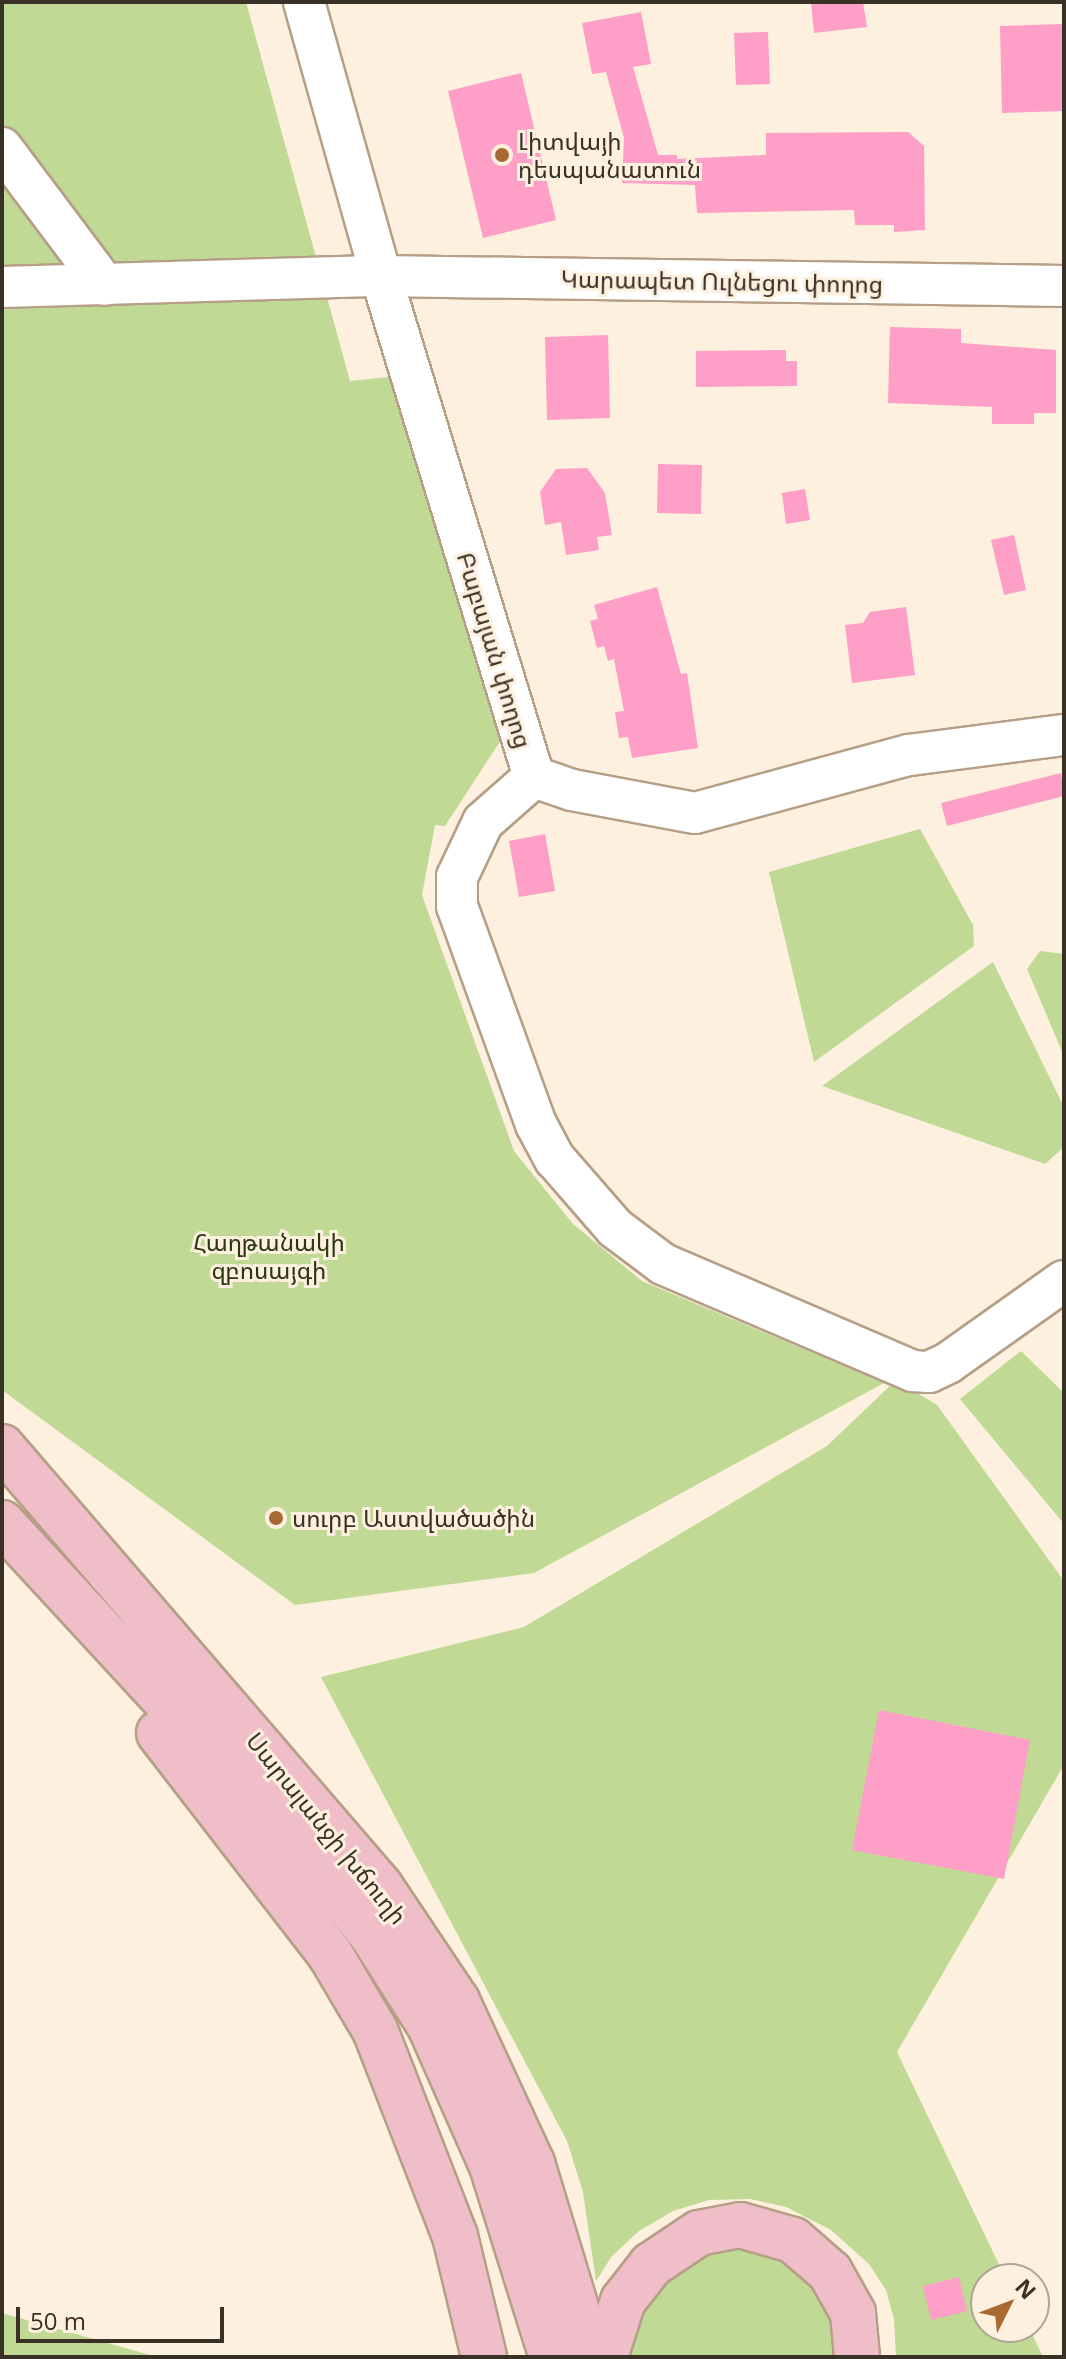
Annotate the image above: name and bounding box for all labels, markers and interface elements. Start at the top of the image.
place label: Լիտվայի դեսպանատուն [518,127,701,183]
marker: Լիտվայի դեսպանատուն [493,146,511,164]
street label: Կարապետ Ուլնեցու փողոց [561,264,883,298]
street label: Բաբայան փողոց [451,549,539,751]
park label: Հաղթանակի զբոսայգի [193,1228,345,1284]
place label: սուրբ Աստվածածին [292,1504,535,1532]
marker: սուրբ Աստվածածին [267,1509,285,1527]
street label: Սարալանջի խճուղի [241,1726,413,1930]
north arrow [970,2263,1050,2343]
text: N [1009,2272,1043,2305]
scale bar [20,2291,228,2341]
text: 50 m [30,2304,86,2337]

